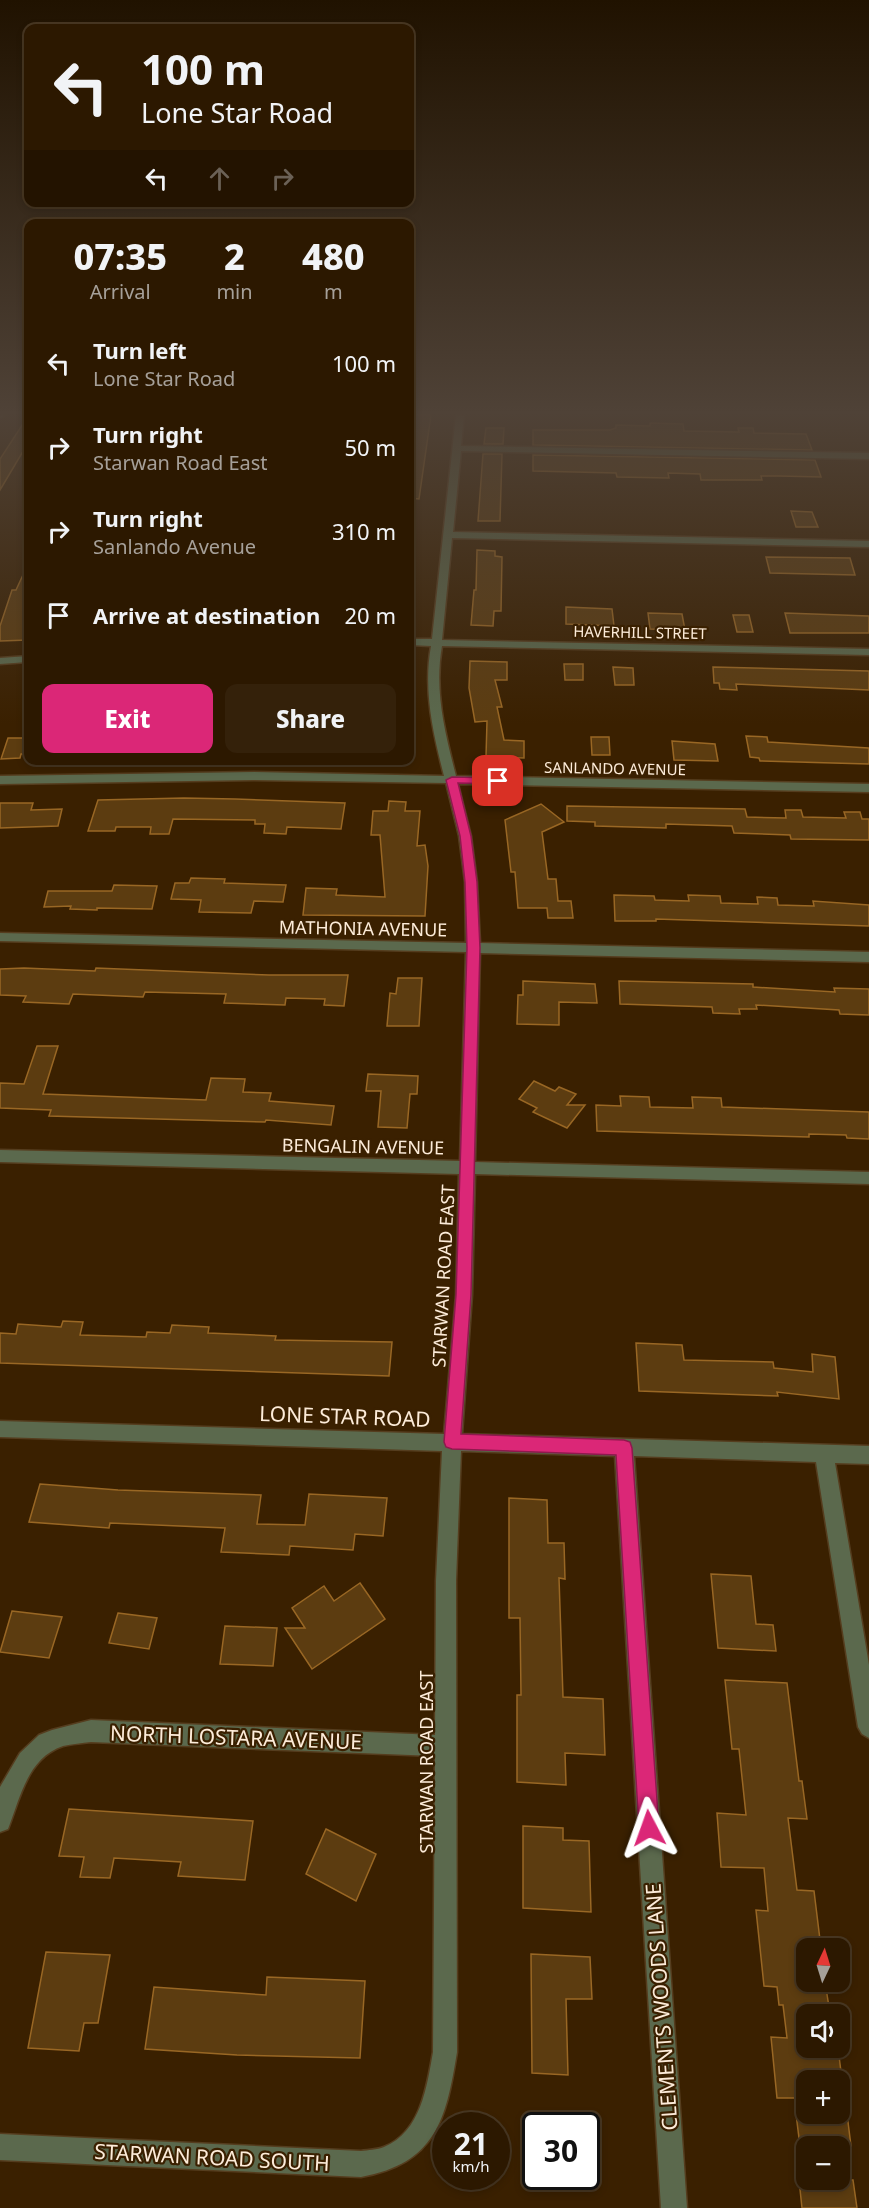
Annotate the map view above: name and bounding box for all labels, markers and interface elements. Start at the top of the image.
text: 100 m [141,40,265,97]
icon: left [42,48,120,126]
text: Lone Star Road [141,94,333,131]
icon: left [140,162,173,195]
icon: ahead [203,162,236,195]
icon: right [266,162,299,195]
text: 07:35 [73,232,167,281]
text: 2 [224,232,245,281]
text: 480 [302,232,365,281]
text: Arrival [90,278,151,305]
text: min [216,278,253,305]
text: m [324,278,343,305]
text: Turn left [93,335,187,365]
icon: left [42,347,75,380]
text: 100 m [332,348,396,378]
text: Lone Star Road [93,365,235,392]
text: Turn right [93,419,203,449]
icon: right [42,431,75,464]
text: 50 m [345,432,396,462]
text: Starwan Road East [93,449,268,476]
text: Turn right [93,503,203,533]
icon: right [42,515,75,548]
text: 310 m [332,516,396,546]
text: Sanlando Avenue [93,533,256,560]
icon: arrive [42,599,75,632]
text: Arrive at destination [93,600,320,630]
text: 20 m [345,600,396,630]
street label: HAVERHILL STREET [573,621,708,643]
button: Exit [42,684,213,753]
button: Share [225,684,396,753]
pin [472,755,523,806]
street label: SANLANDO AVENUE [544,757,686,779]
icon: arrive [481,764,514,797]
street label: MATHONIA AVENUE [279,915,447,941]
street label: BENGALIN AVENUE [282,1133,444,1159]
street label: STARWAN ROAD EAST [426,1184,460,1368]
street label: LONE STAR ROAD [259,1399,431,1433]
street label: STARWAN ROAD EAST [414,1671,438,1853]
street label: NORTH LOSTARA AVENUE [110,1719,362,1755]
position arrow [617,1796,681,1860]
street label: CLEMENTS WOODS LANE [638,1882,684,2132]
north arrow [796,1938,850,1992]
map controls [796,1938,850,2190]
button: sound [796,2004,850,2058]
button: + [796,2070,850,2124]
speed limit sign: 30 [522,2112,600,2190]
text: 21 [454,2123,488,2164]
button: − [796,2136,850,2190]
street label: STARWAN ROAD SOUTH [94,2137,330,2177]
text: km/h [453,2156,489,2176]

